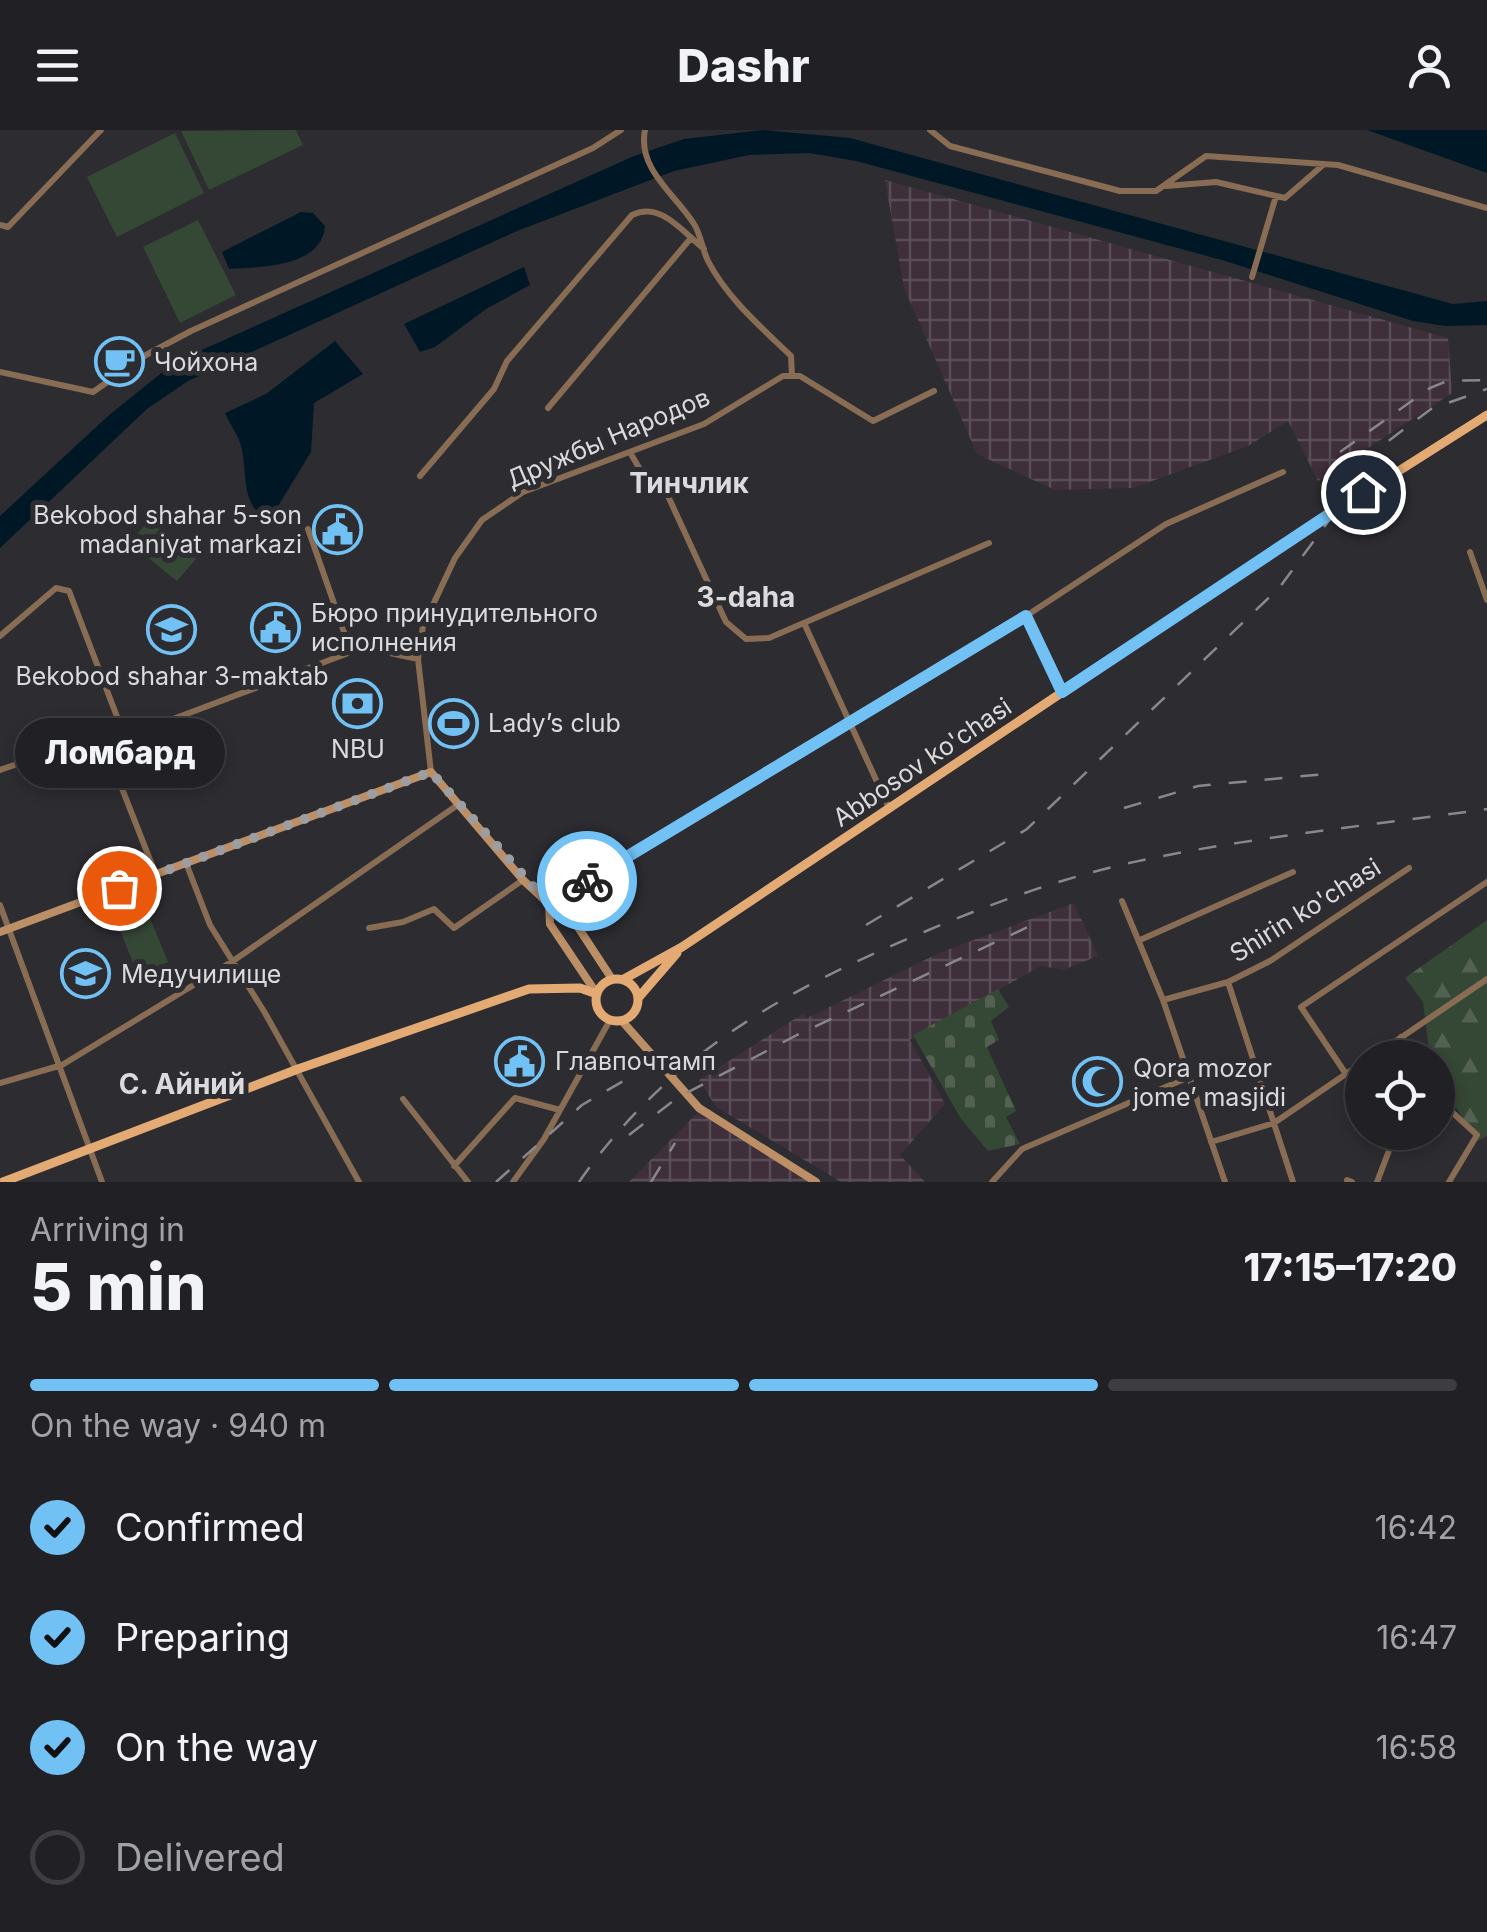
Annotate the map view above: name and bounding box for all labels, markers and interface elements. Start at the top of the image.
icon: menu [30,38,85,93]
text: Dashr [677,38,810,93]
icon: person [1402,38,1457,93]
cafe icon: Чойхона [93,336,145,388]
place label: Чойхона [154,347,258,377]
street label: Дружбы Народов [502,382,714,494]
pin [1321,450,1406,535]
icon: home [1336,465,1391,520]
district label: Тинчлик [629,466,749,500]
place label: Bekobod shahar 5-son madaniyat markazi [33,500,302,559]
public building icon: Bekobod shahar 5-son madaniyat markazi [311,503,363,555]
district label: 3-daha [697,580,795,614]
place label: Бюро принудительного исполнения [311,598,598,657]
public building icon: Бюро принудительного исполнения [250,601,302,653]
school or university icon: Bekobod shahar 3-maktab [146,604,198,656]
place label: Bekobod shahar 3-maktab [15,661,329,691]
bank icon: NBU [332,677,384,729]
street label: Abbosov ko'chasi [827,691,1017,833]
sports icon: Lady’s club [427,697,479,749]
place label: Lady’s club [488,708,621,738]
callout: Ломбард [14,718,224,788]
text: Ломбард [44,733,196,772]
place label: NBU [331,734,385,764]
courier [537,831,637,931]
pin [77,846,162,931]
street label: Shirin ko'chasi [1224,852,1386,968]
icon: bike [560,854,615,909]
icon: bag [92,861,147,916]
school or university icon: Медучилище [60,948,112,1000]
place label: Медучилище [121,959,281,989]
public building icon: Главпочтамп [494,1035,546,1087]
map controls [1345,1040,1455,1150]
button: locate [1345,1040,1455,1150]
place label: Главпочтамп [555,1046,716,1076]
place label: Qora mozor jome’ masjidi [1132,1053,1286,1112]
mosque icon: Qora mozor jome’ masjidi [1072,1056,1124,1108]
district label: С. Айний [119,1067,245,1101]
text: Arriving in [30,1210,185,1249]
text: 17:15–17:20 [1243,1244,1457,1290]
text: 5 min [30,1247,207,1326]
text: On the way · 940 m [30,1406,326,1445]
icon: check [30,1500,85,1555]
text: Confirmed [115,1504,305,1550]
text: 16:42 [1375,1508,1457,1547]
icon: check [30,1610,85,1665]
text: Preparing [115,1614,290,1660]
text: 16:47 [1376,1618,1457,1657]
icon: check [30,1720,85,1775]
text: On the way [115,1724,318,1770]
text: 16:58 [1376,1728,1457,1767]
text: Delivered [115,1834,285,1880]

